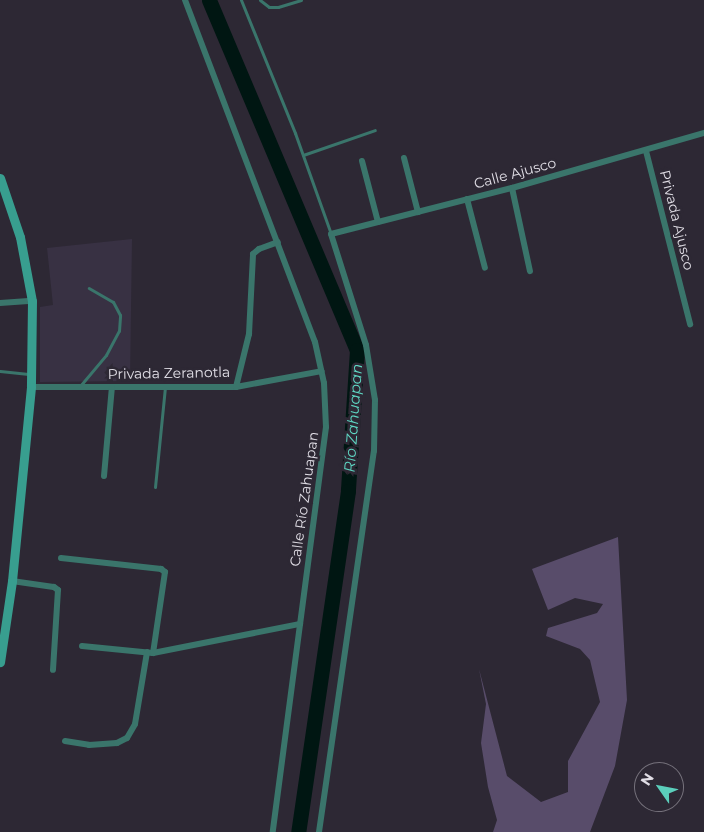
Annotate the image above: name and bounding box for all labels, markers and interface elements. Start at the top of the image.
street label: Calle Ajusco [472,154,558,192]
street label: Privada Ajusco [656,168,698,272]
water label: Río Zahuapan [340,363,366,473]
street label: Privada Zeranotla [108,364,230,382]
street label: Calle Río Zahuapan [286,431,322,567]
north arrow [634,762,684,812]
text: N [637,770,658,789]

